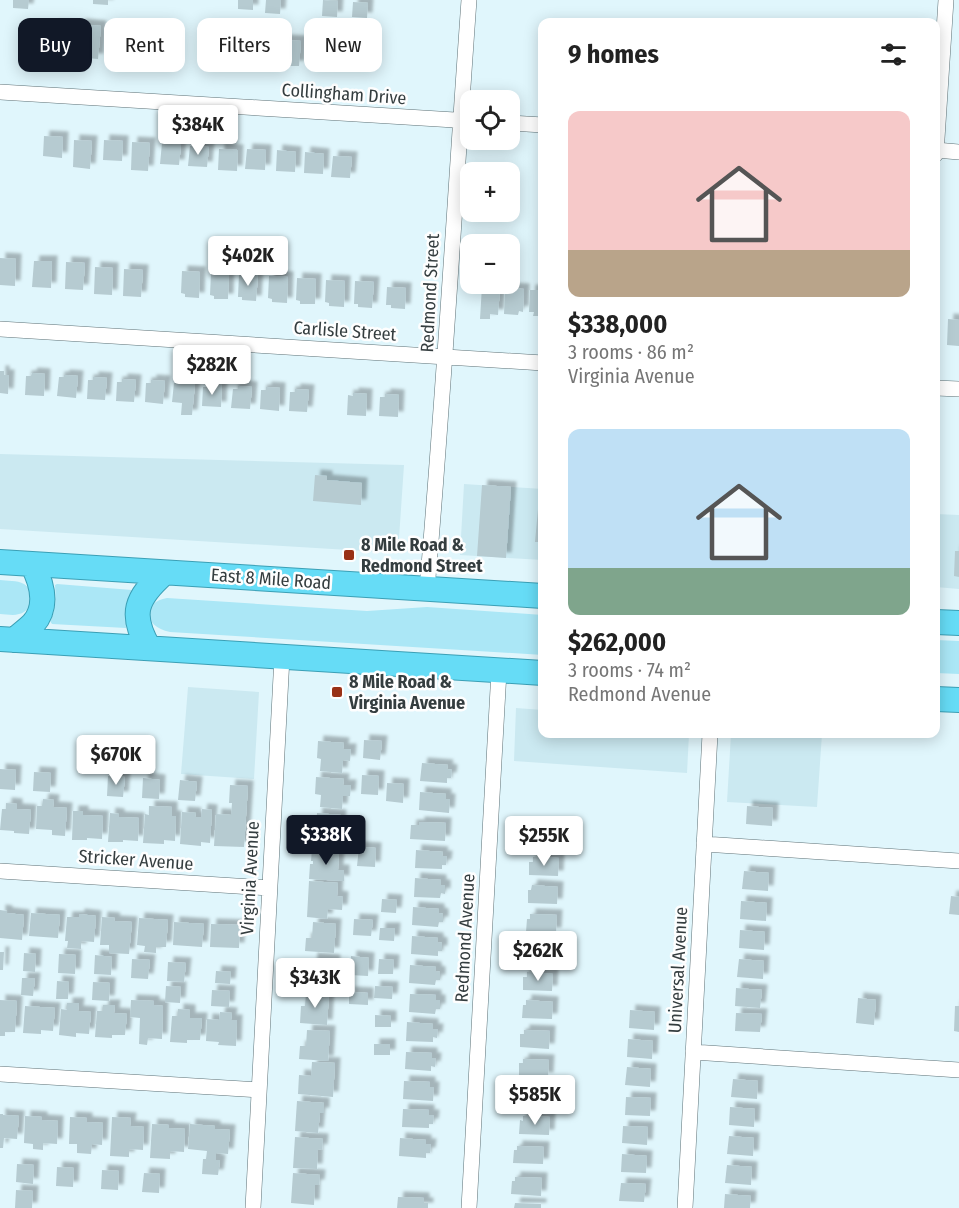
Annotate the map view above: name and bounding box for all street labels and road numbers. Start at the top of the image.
street label: Collingham Drive [281,79,407,109]
street label: Redmond Street [416,233,444,353]
street label: Carlisle Street [293,316,397,346]
street label: East 8 Mile Road [210,564,332,594]
street label: Virginia Avenue [236,820,264,935]
street label: Stricker Avenue [78,845,194,875]
street label: Redmond Avenue [451,873,479,1003]
street label: Universal Avenue [664,906,692,1034]

